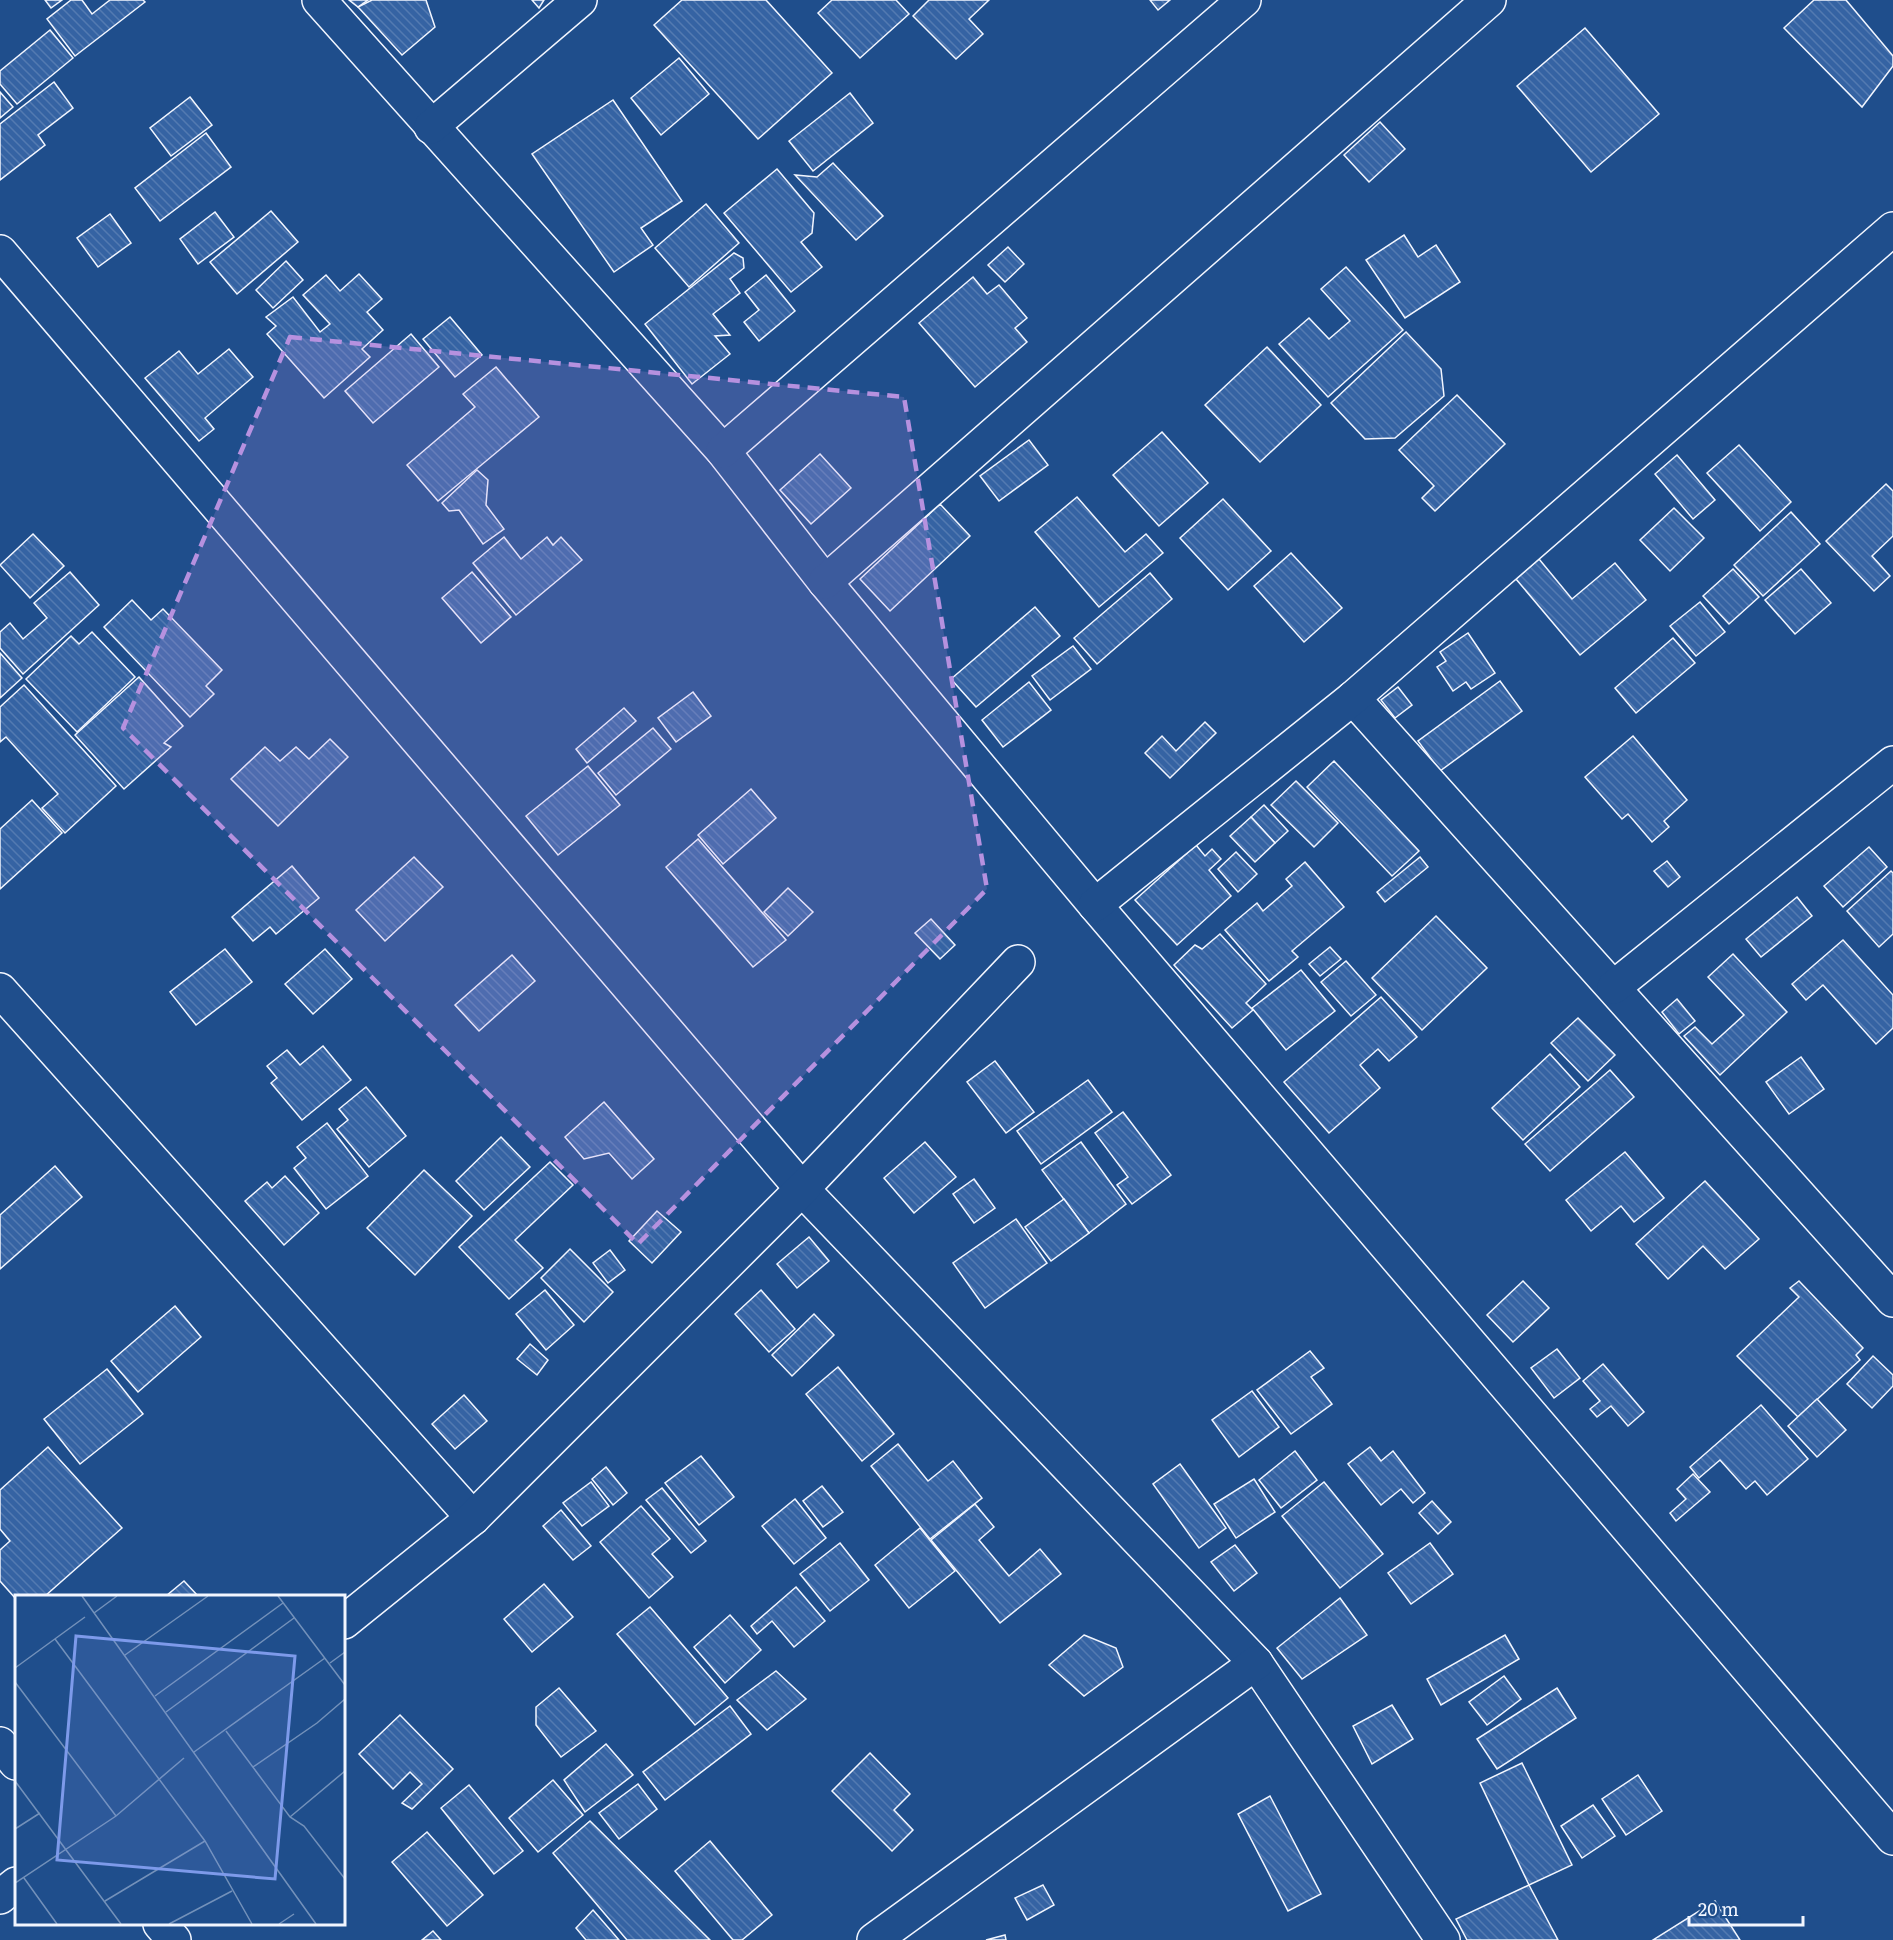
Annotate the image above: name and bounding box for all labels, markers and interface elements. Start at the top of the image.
inset map [15,1595,345,1925]
scale bar [1689,1889,1803,1927]
text: 20 m [1698,1895,1739,1922]

